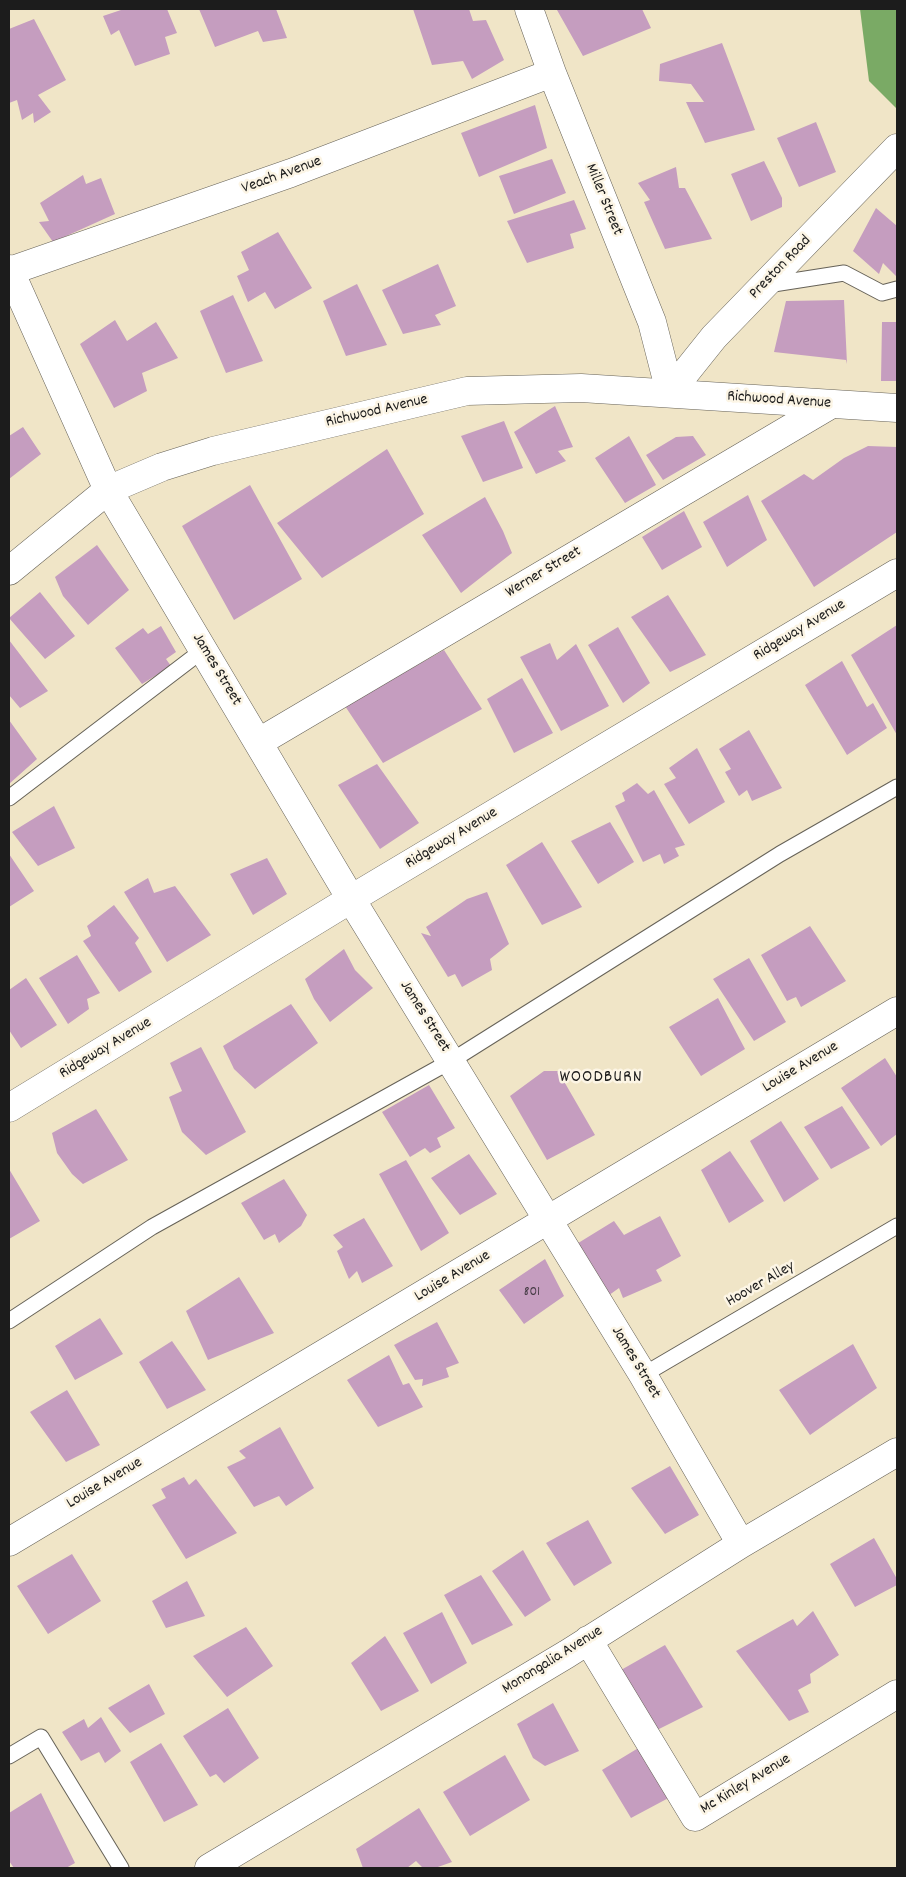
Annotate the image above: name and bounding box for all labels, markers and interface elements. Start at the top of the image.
street label: Veach Avenue [240,153,324,199]
street label: Miller Street [580,161,626,239]
street label: Preston Road [746,232,816,304]
street label: Richwood Avenue [726,388,832,414]
street label: Richwood Avenue [324,391,430,433]
street label: Werner Street [503,543,585,603]
street label: Ridgeway Avenue [750,596,850,666]
street label: James Street [187,630,245,710]
street label: Ridgeway Avenue [402,804,502,874]
street label: James Street [394,978,454,1056]
street label: Ridgeway Avenue [56,1014,156,1084]
street label: Louise Avenue [760,1038,842,1098]
district label: WOODBURN [558,1068,644,1090]
street label: Louise Avenue [412,1247,494,1307]
street label: Hoover Alley [723,1258,799,1312]
house number: 801 [524,1285,540,1301]
street label: James Street [606,1323,664,1403]
street label: Louise Avenue [64,1454,146,1514]
street label: Monongalia Avenue [499,1622,607,1700]
street label: Mc Kinley Avenue [697,1751,795,1819]

